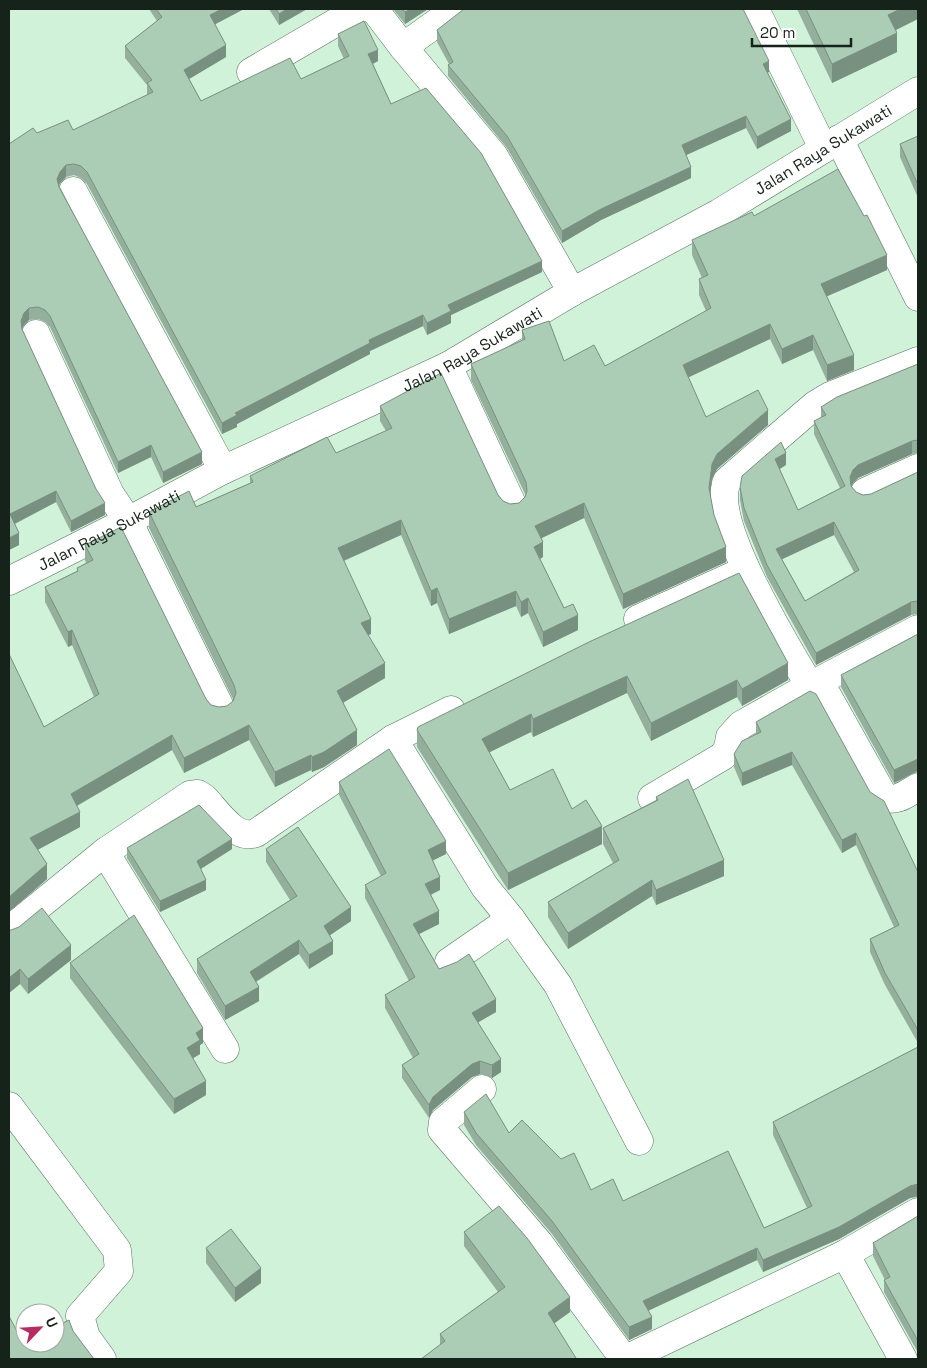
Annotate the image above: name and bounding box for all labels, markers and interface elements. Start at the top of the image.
scale bar [752,15,851,47]
text: 20 m [760,23,795,42]
street label: Jalan Raya Sukawati [750,99,895,199]
street label: Jalan Raya Sukawati [399,302,546,396]
street label: Jalan Raya Sukawati [34,485,184,575]
north arrow [15,1303,65,1353]
text: U [42,1314,62,1331]

